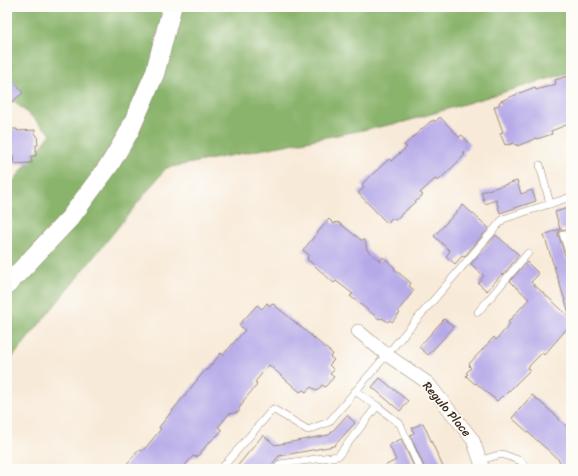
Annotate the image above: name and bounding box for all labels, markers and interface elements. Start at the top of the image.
street label: Regulo Place [417,376,477,442]

